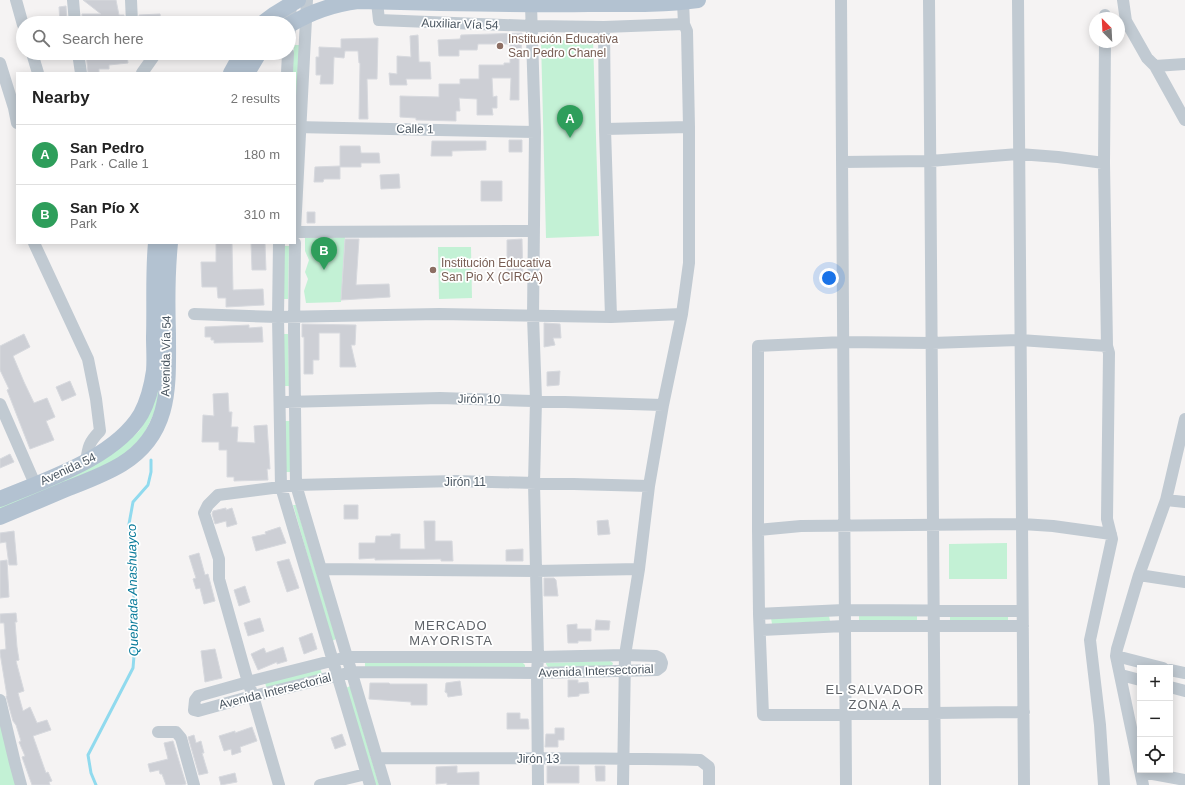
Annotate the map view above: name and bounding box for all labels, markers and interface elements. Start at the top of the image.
north arrow [1089,12,1125,48]
search box [16,16,296,60]
street label: Auxiliar Vía 54 [421,16,499,32]
icon: search [30,27,52,49]
text: Search here [62,30,144,47]
place label: Institución Educativa San Pedro Chanel [508,32,618,60]
marker: Institución Educativa San Pedro Chanel [495,41,505,51]
text: Nearby [32,88,90,107]
text: 2 results [231,91,280,106]
pin: A [557,105,583,138]
street label: Calle 1 [396,122,434,136]
text: San Pedro [70,139,144,156]
text: A [40,147,50,162]
text: 180 m [244,147,280,162]
text: Park · Calle 1 [70,156,149,171]
text: San Pío X [70,199,139,216]
text: B [40,207,50,222]
text: 310 m [244,207,280,222]
text: Park [70,216,97,231]
pin: B [311,237,337,270]
place label: Institución Educativa San Pio X (CIRCA) [441,256,551,284]
marker: Institución Educativa San Pio X (CIRCA) [428,265,438,275]
your location [819,268,839,288]
street label: Avenida Vía 54 [158,315,174,397]
street label: Jirón 10 [458,392,501,406]
street label: Avenida 54 [38,450,98,488]
street label: Jirón 11 [444,475,486,489]
water label: Quebrada Anashuayco [124,524,141,656]
district label: MERCADO MAYORISTA [409,618,493,648]
street label: Avenida Intersectorial [538,662,654,680]
map controls [1137,665,1173,773]
button: + [1137,665,1173,701]
street label: Avenida Intersectorial [217,670,333,712]
district label: EL SALVADOR ZONA A [826,682,924,712]
button: − [1137,701,1173,737]
button: locate [1137,737,1173,773]
street label: Jirón 13 [517,752,560,766]

